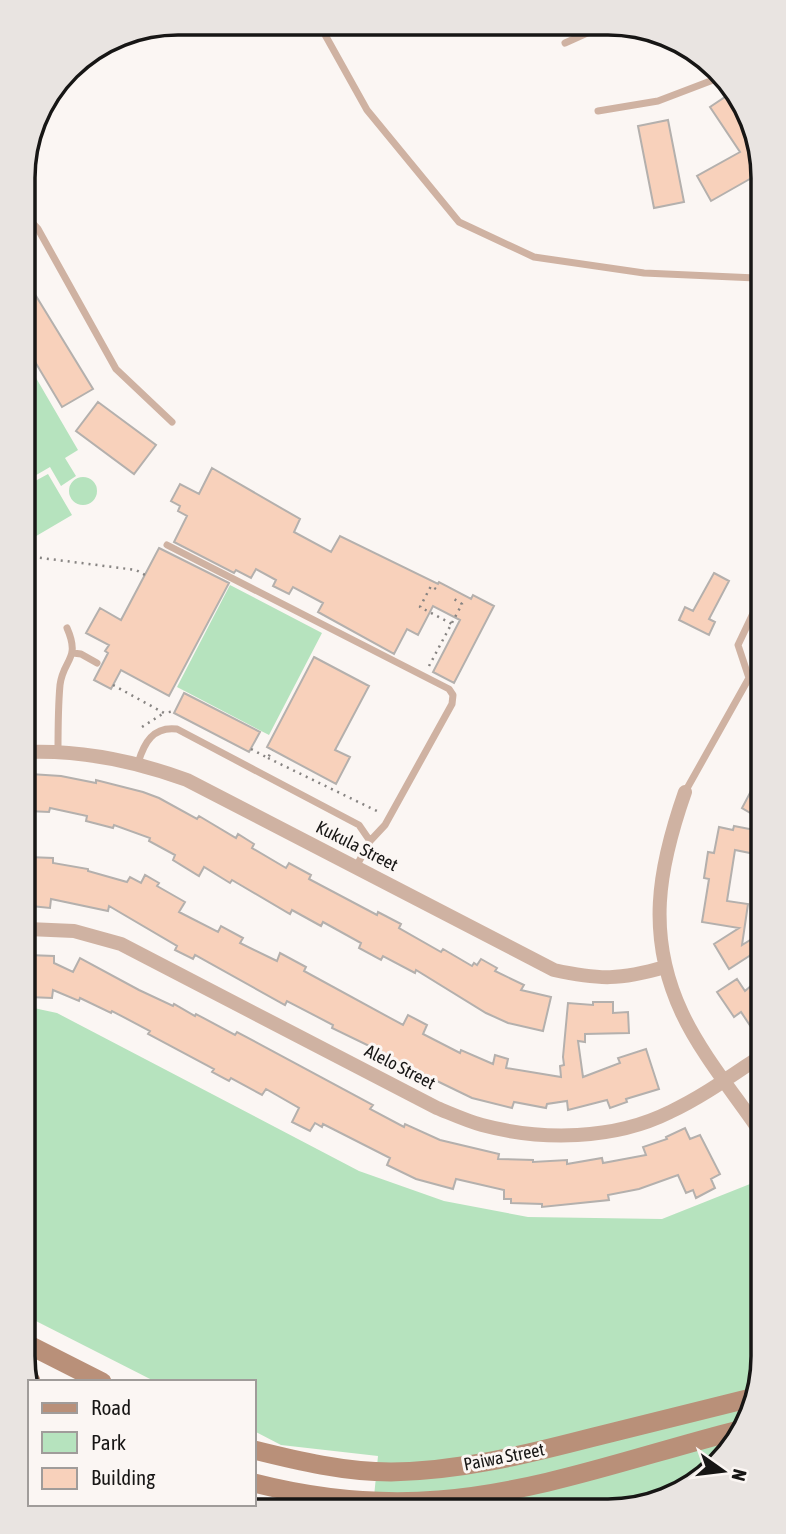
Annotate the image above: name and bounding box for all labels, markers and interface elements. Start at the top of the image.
street label: Kukula Street [313,816,402,875]
street label: Alelo Street [361,1040,439,1093]
legend [28,1380,256,1506]
text: Road [91,1395,131,1419]
text: Park [91,1430,126,1454]
north arrow [688,1436,758,1506]
street label: Paiwa Street [462,1438,546,1475]
text: Building [91,1465,155,1489]
text: N [727,1467,752,1483]

